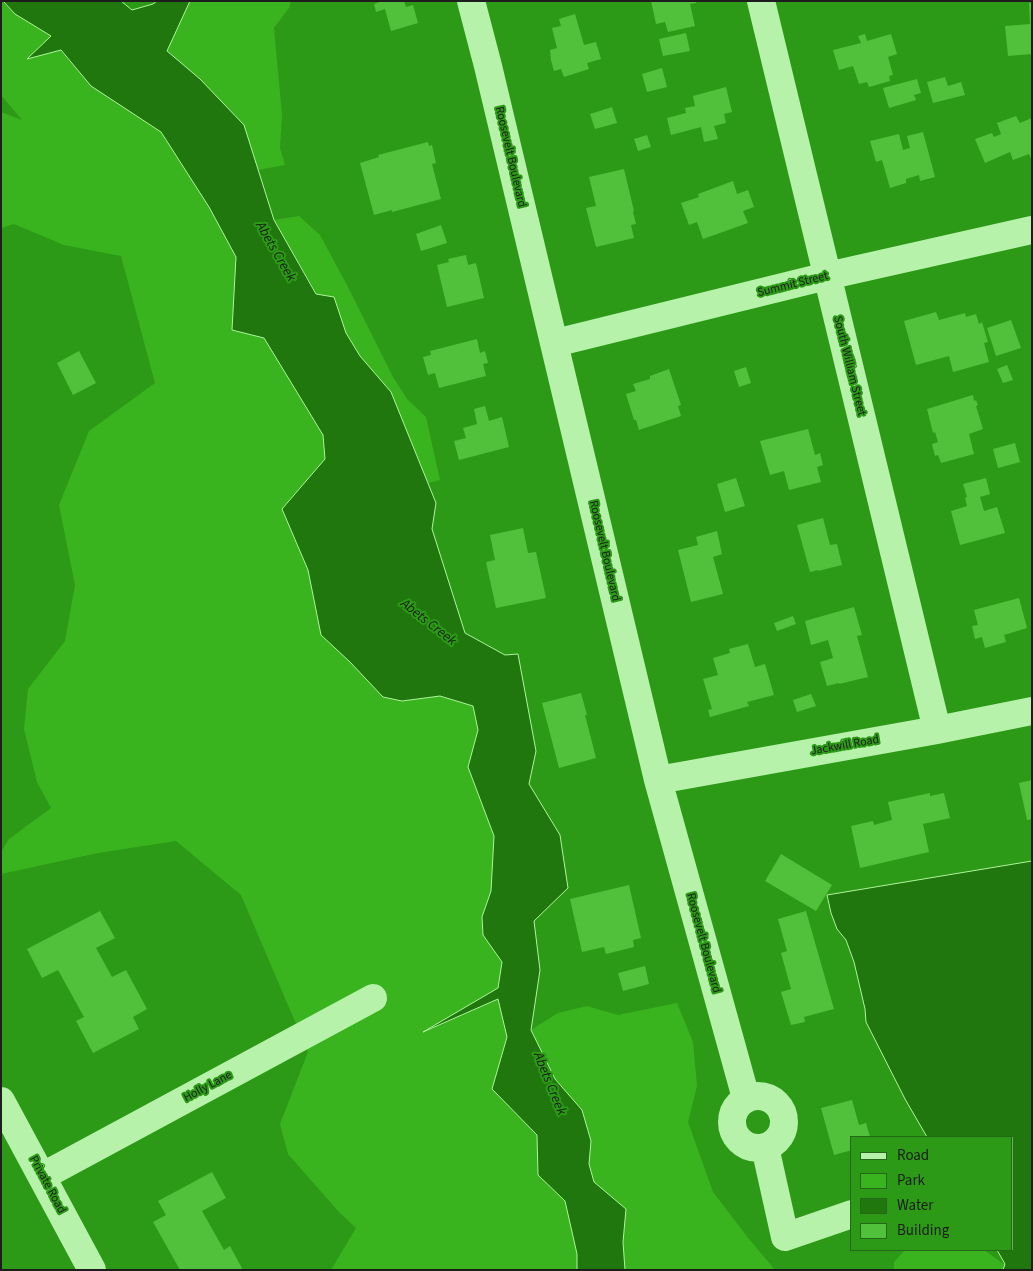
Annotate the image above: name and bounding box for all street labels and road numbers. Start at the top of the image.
street label: Roosevelt Boulevard [491,105,529,209]
street label: Summit Street [756,269,830,301]
street label: South William Street [830,315,868,417]
street label: Roosevelt Boulevard [585,499,623,603]
street label: Jackwill Road [810,733,880,759]
street label: Roosevelt Boulevard [683,891,723,995]
street label: Holly Lane [181,1068,235,1106]
street label: Private Road [26,1154,68,1216]

